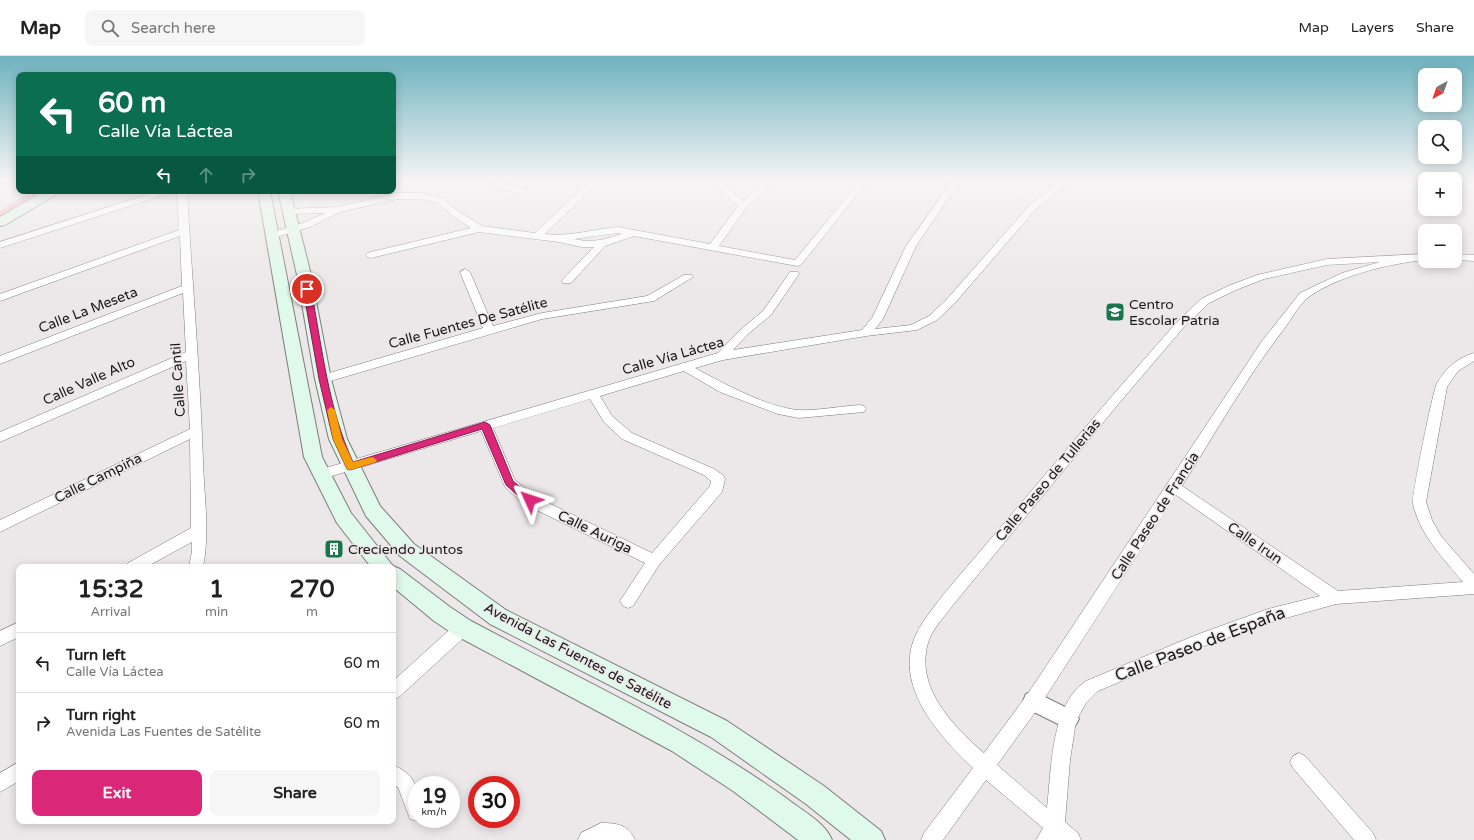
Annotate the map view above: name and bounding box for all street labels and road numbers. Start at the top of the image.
street label: Calle La Meseta [36,283,140,337]
street label: Calle Fuentes De Satélite [387,294,549,352]
street label: Calle Vía Láctea [620,333,726,379]
street label: Calle Cantil [167,342,189,418]
street label: Calle Valle Alto [40,353,138,409]
street label: Calle Paseo de Tullerias [992,415,1104,545]
street label: Calle Campiña [51,449,145,507]
street label: Calle Paseo de Francia [1107,449,1203,583]
street label: Calle Auriga [555,507,635,557]
street label: Calle Irun [1224,519,1286,567]
street label: Avenida Las Fuentes de Satélite [481,599,675,713]
street label: Calle Paseo de España [1112,602,1288,686]

